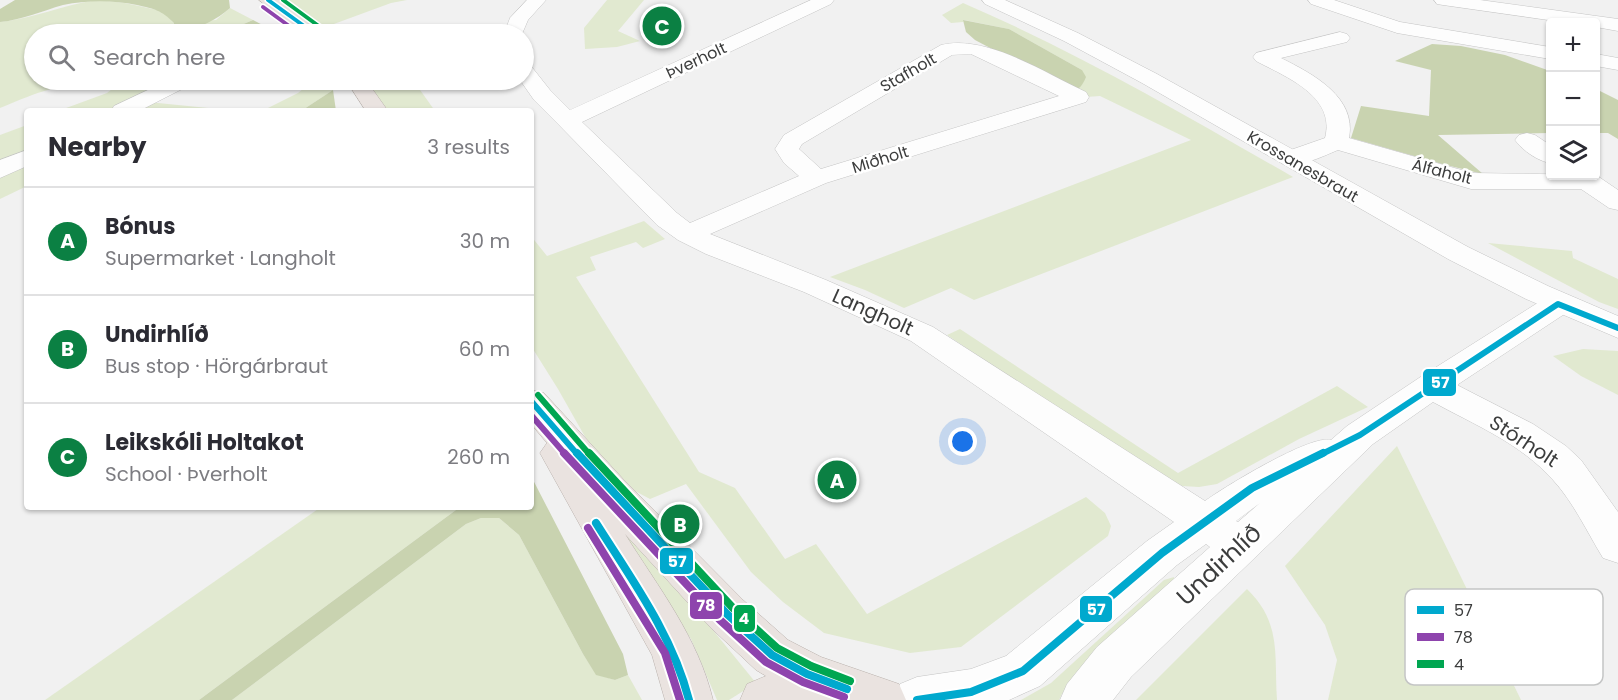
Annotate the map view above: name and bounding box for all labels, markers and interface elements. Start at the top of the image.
pin: C [642,3,682,48]
map controls [1546,18,1600,180]
button: + [1546,18,1600,72]
search box [24,24,534,90]
street label: Þverholt [662,36,730,84]
icon: search [45,41,78,74]
text: Search here [93,42,226,73]
street label: Stafholt [876,47,941,98]
button: − [1546,72,1600,126]
street label: Krossanesbraut [1243,125,1363,208]
button: layers [1546,126,1600,180]
text: Nearby [48,129,146,165]
text: 3 results [427,133,510,161]
street label: Miðholt [849,140,911,179]
street label: Álfaholt [1409,153,1474,190]
text: Bónus [105,211,175,242]
text: A [60,227,75,255]
text: 30 m [460,227,510,255]
text: Supermarket · Langholt [105,244,336,272]
street label: Langholt [828,282,918,342]
text: Undirhlíð [105,319,209,350]
text: B [61,335,74,363]
text: 60 m [459,335,510,363]
text: Bus stop · Hörgárbraut [105,352,328,380]
line badge: 57 [1422,368,1457,397]
text: 57 [1431,371,1450,394]
street label: Stórholt [1484,408,1564,474]
text: Leikskóli Holtakot [105,427,304,458]
your location [948,427,977,456]
text: C [60,443,75,471]
text: 260 m [447,443,510,471]
pin: A [818,458,856,502]
text: School · Þverholt [105,460,268,488]
pin: B [660,502,700,546]
street label: Undirhlíð [1169,517,1268,613]
line badge: 57 [659,547,694,575]
text: 57 [668,550,687,573]
legend [1405,589,1603,685]
line badge: 78 [689,591,723,620]
text: 78 [697,594,715,617]
line badge: 57 [1079,595,1113,623]
text: 57 [1087,598,1106,621]
text: 57 [1454,599,1473,622]
line badge: 4 [733,604,756,633]
text: 4 [739,607,750,630]
text: 78 [1454,626,1473,649]
text: 4 [1454,653,1464,676]

